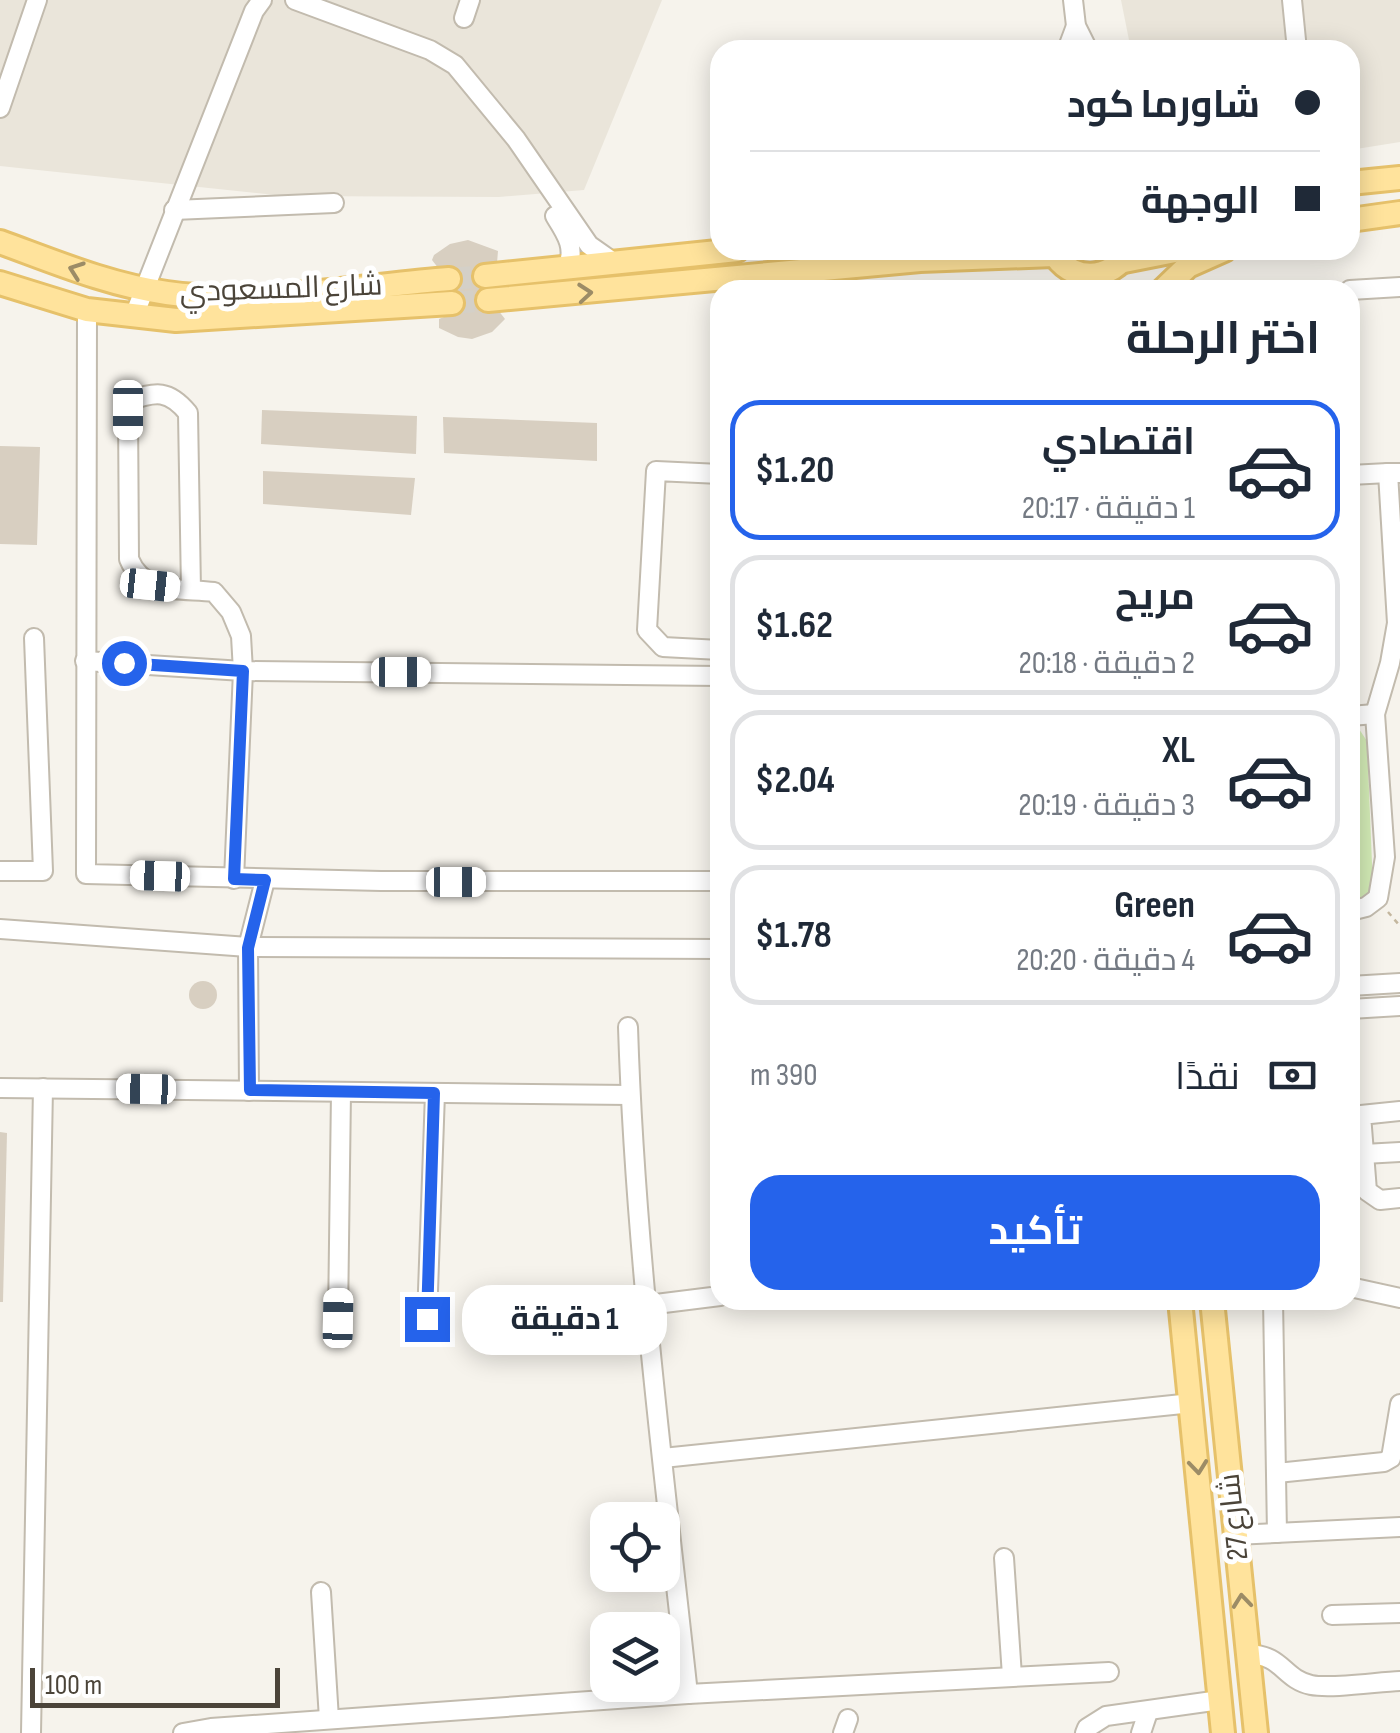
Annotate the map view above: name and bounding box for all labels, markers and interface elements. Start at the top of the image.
text: شاورما كود [1067,83,1260,128]
text: الوجهة [1141,179,1260,224]
one-way arrow [68,261,85,282]
street label: شارع المسعودي [179,267,383,315]
one-way arrow [577,283,593,304]
text: اختر الرحلة [1126,312,1320,367]
car [113,380,143,440]
text: اقتصادي [1042,420,1195,465]
icon: car [1225,425,1315,515]
text: $1.20 [755,448,834,493]
text: 1 دقيقة · 20:17 [1022,489,1195,528]
car [119,567,181,603]
text: مريح [1115,575,1195,620]
icon: car [1225,580,1315,670]
text: $1.62 [755,603,833,648]
route start [102,641,147,686]
text: 2 دقيقة · 20:18 [1019,644,1195,683]
car [371,657,431,687]
text: XL [1162,728,1195,773]
icon: car [1225,735,1315,825]
text: $2.04 [755,758,835,803]
text: 3 دقيقة · 20:19 [1018,786,1195,825]
car [129,860,191,892]
car [426,867,486,897]
text: Green [1114,883,1195,928]
icon: car [1225,890,1315,980]
text: $1.78 [755,913,832,958]
text: 4 دقيقة · 20:20 [1016,941,1195,980]
icon: cash [1265,1048,1320,1103]
text: نقدًا [1175,1055,1240,1100]
text: 390 m [750,1056,818,1095]
car [116,1073,176,1105]
button: تأكيد [750,1175,1320,1290]
callout: 1 دقيقة [462,1284,667,1354]
car [322,1288,354,1348]
route end [405,1297,450,1342]
text: 1 دقيقة [510,1300,619,1339]
one-way arrow [1187,1459,1208,1475]
street label: شارع 27 [1212,1472,1257,1562]
map controls [590,1502,680,1702]
button: locate [590,1502,680,1592]
one-way arrow [1232,1593,1253,1609]
button: layers [590,1612,680,1702]
scale bar [30,1663,280,1708]
text: 100 m [45,1669,102,1702]

